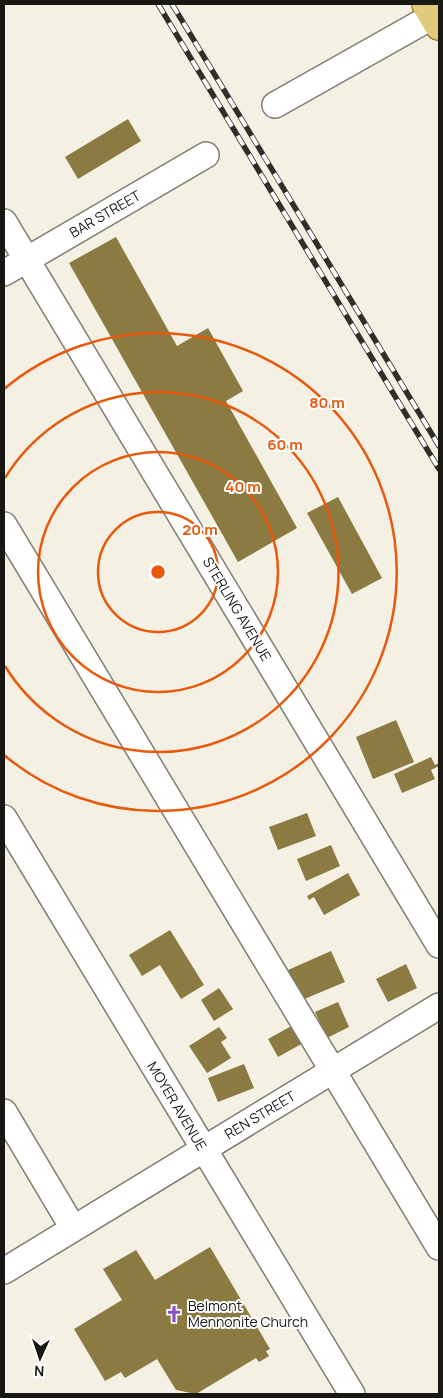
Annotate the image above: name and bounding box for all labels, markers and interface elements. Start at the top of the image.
street label: BAR STREET [66,185,144,242]
text: 80 m [309,392,345,413]
text: 60 m [267,434,303,455]
text: 40 m [225,476,261,497]
text: 20 m [182,519,218,540]
street label: STERLING AVENUE [199,553,276,664]
centre of rings [149,563,167,581]
street label: MOYER AVENUE [143,1058,211,1154]
street label: REN STREET [221,1086,299,1143]
place label: Belmont Mennonite Church [188,1296,308,1331]
church icon: Belmont Mennonite Church [164,1304,184,1324]
north arrow [15,1333,65,1383]
text: N [34,1362,45,1381]

